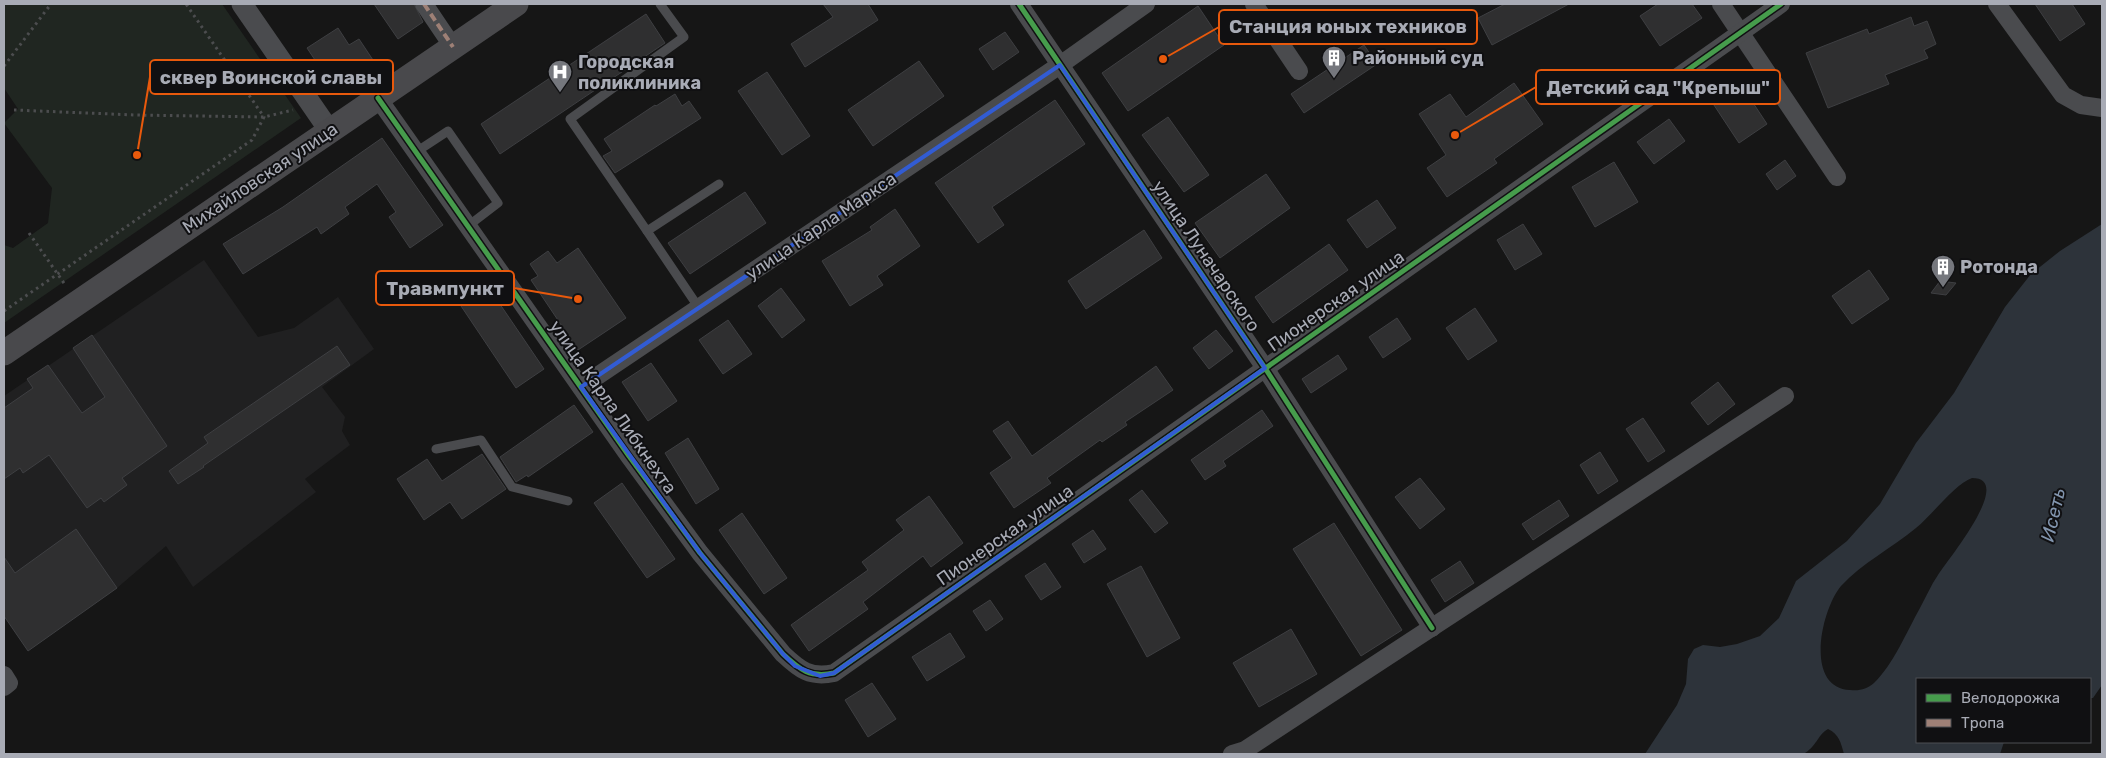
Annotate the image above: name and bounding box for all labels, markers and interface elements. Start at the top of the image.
callout: Станция юных техников [1219,10,1477,44]
text: Станция юных техников [1229,15,1467,38]
building icon: Районный суд [1321,45,1347,79]
place label: Районный суд [1352,47,1484,69]
place label: Городская поликлиника [578,51,701,94]
hospital icon: Городская поликлиника [547,59,573,93]
callout: сквер Воинской славы [150,60,393,94]
text: сквер Воинской славы [160,66,382,89]
callout: Детский сад "Крепыш" [1536,70,1780,104]
text: Детский сад "Крепыш" [1546,76,1770,99]
street label: Михайловская улица [178,118,342,238]
street label: улица Карла Маркса [741,167,901,285]
street label: улица Луначарского [1147,176,1265,336]
street label: Пионерская улица [1264,246,1408,356]
building icon: Ротонда [1930,254,1956,288]
place label: Ротонда [1960,256,2038,278]
callout: Травмпункт [376,271,514,305]
text: Травмпункт [386,277,504,300]
street label: улица Карла Либкнехта [545,316,681,498]
street label: Пионерская улица [933,480,1077,590]
water label: Исеть [2036,486,2070,544]
legend [1916,678,2091,743]
text: Велодорожка [1961,689,2060,707]
text: Тропа [1961,714,2004,732]

